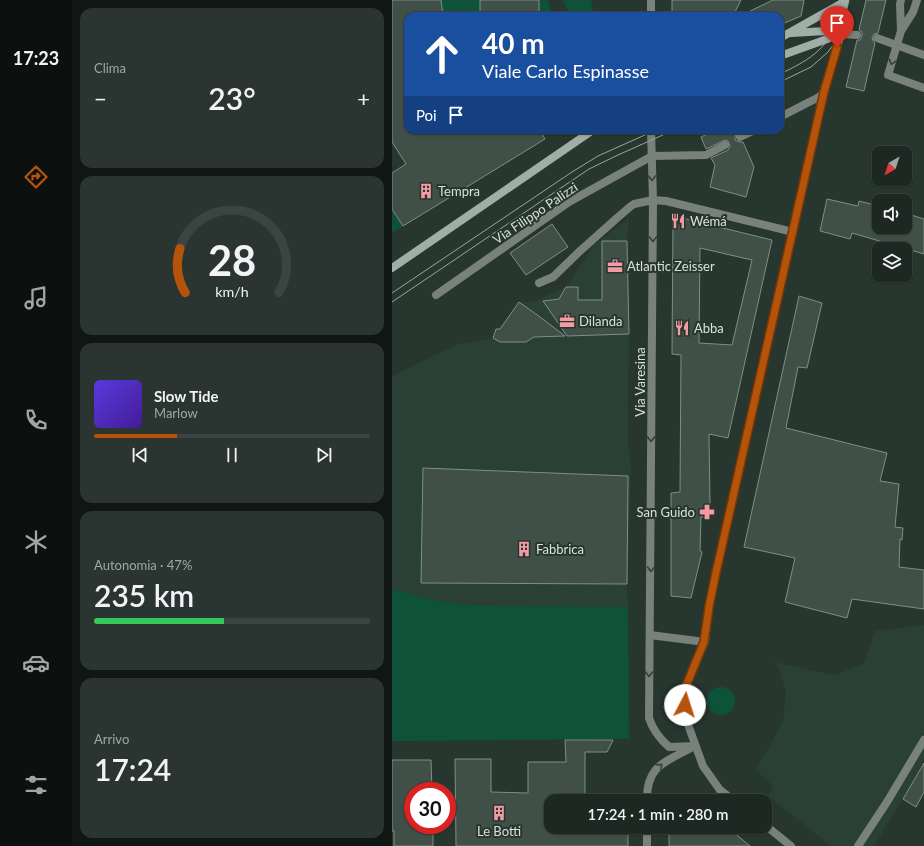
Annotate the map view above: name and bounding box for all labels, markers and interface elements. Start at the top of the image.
pin [820,6,854,47]
icon: arrive [826,12,848,34]
text: 40 m [482,26,545,60]
icon: ahead [416,28,468,80]
text: 17:23 [13,47,59,69]
one-way arrow [888,58,897,65]
text: Clima [94,60,126,76]
text: Viale Carlo Espinasse [482,60,649,82]
text: 23° [208,80,256,116]
text: − [94,85,107,112]
text: + [357,85,370,112]
icon: arrive [445,104,467,126]
text: Poi [416,106,437,124]
north arrow [872,146,912,186]
map controls [872,146,912,282]
icon: directions [22,163,50,191]
one-way arrow [648,175,657,181]
street label: Via Filippo Palizzi [490,179,580,247]
building icon: Tempra [417,182,435,200]
place label: Tempra [438,183,480,199]
button: sound [872,194,912,234]
restaurant icon: Wémá [669,212,687,230]
place label: Wémá [690,213,727,229]
text: 28 [208,235,256,285]
one-way arrow [648,236,657,242]
button: layers [872,242,912,282]
office icon: Atlantic Zeisser [606,257,624,275]
place label: Atlantic Zeisser [627,258,715,274]
text: km/h [215,283,249,300]
icon: music [22,284,50,312]
office icon: Dilanda [558,312,576,330]
place label: Dilanda [579,313,622,329]
restaurant icon: Abba [673,319,691,337]
place label: Abba [694,320,724,336]
street label: Via Varesina [632,347,648,417]
text: Slow Tide [154,387,219,405]
text: Marlow [154,405,198,421]
icon: phone [22,406,50,434]
one-way arrow [647,436,655,442]
icon: previous [129,444,151,466]
icon: pause [221,444,243,466]
icon: next [313,444,335,466]
pharmacy icon: San Guido [698,503,716,521]
place label: San Guido [637,504,695,520]
icon: climate [22,528,50,556]
building icon: Fabbrica [515,540,533,558]
place label: Fabbrica [536,541,584,557]
text: Autonomia · 47% [94,557,192,573]
one-way arrow [647,566,655,572]
text: 235 km [94,577,194,613]
icon: car [22,649,50,677]
one-way arrow [645,671,653,677]
position arrow [664,684,706,726]
text: Arrivo [94,731,129,747]
text: 17:24 [94,751,171,787]
one-way arrow [655,764,663,771]
icon: filters [22,771,50,799]
speed limit sign: 30 [404,782,456,834]
building icon: Le Botti [490,804,508,822]
text: 17:24 · 1 min · 280 m [588,805,728,823]
place label: Le Botti [477,823,521,839]

